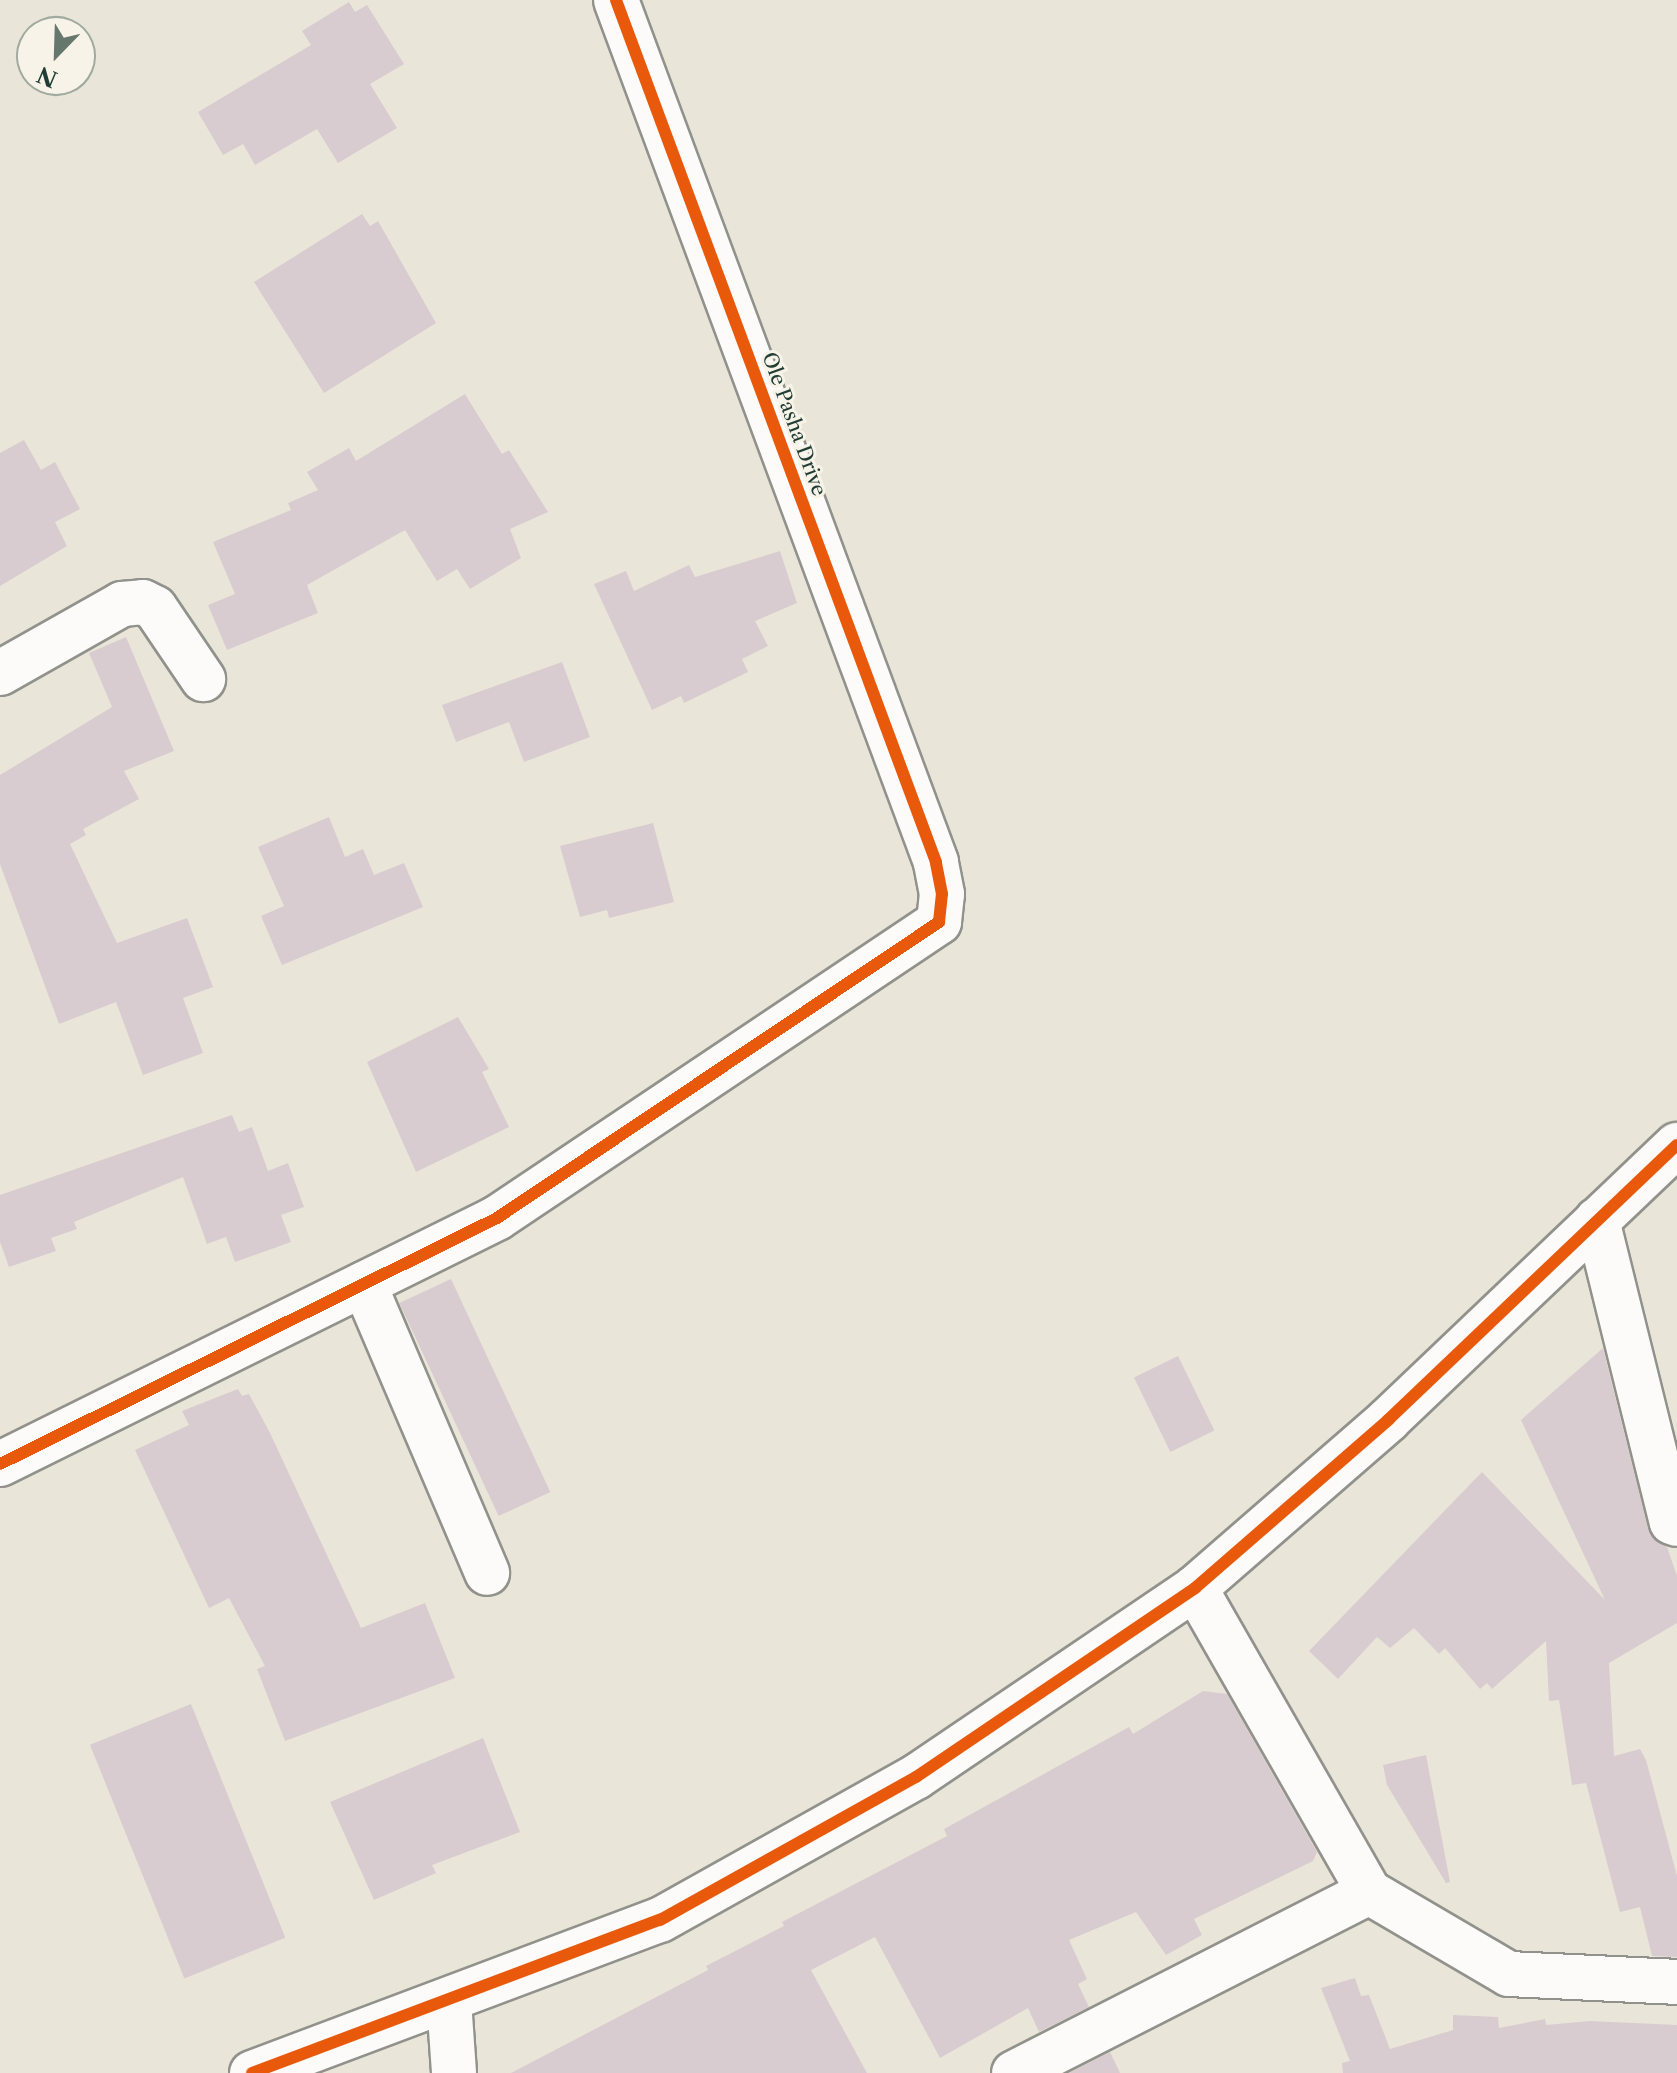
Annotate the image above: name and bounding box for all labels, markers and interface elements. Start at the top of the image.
north arrow [16,16,96,96]
text: N [33,61,61,93]
street label: Ole Pasha Drive [757,349,831,499]

